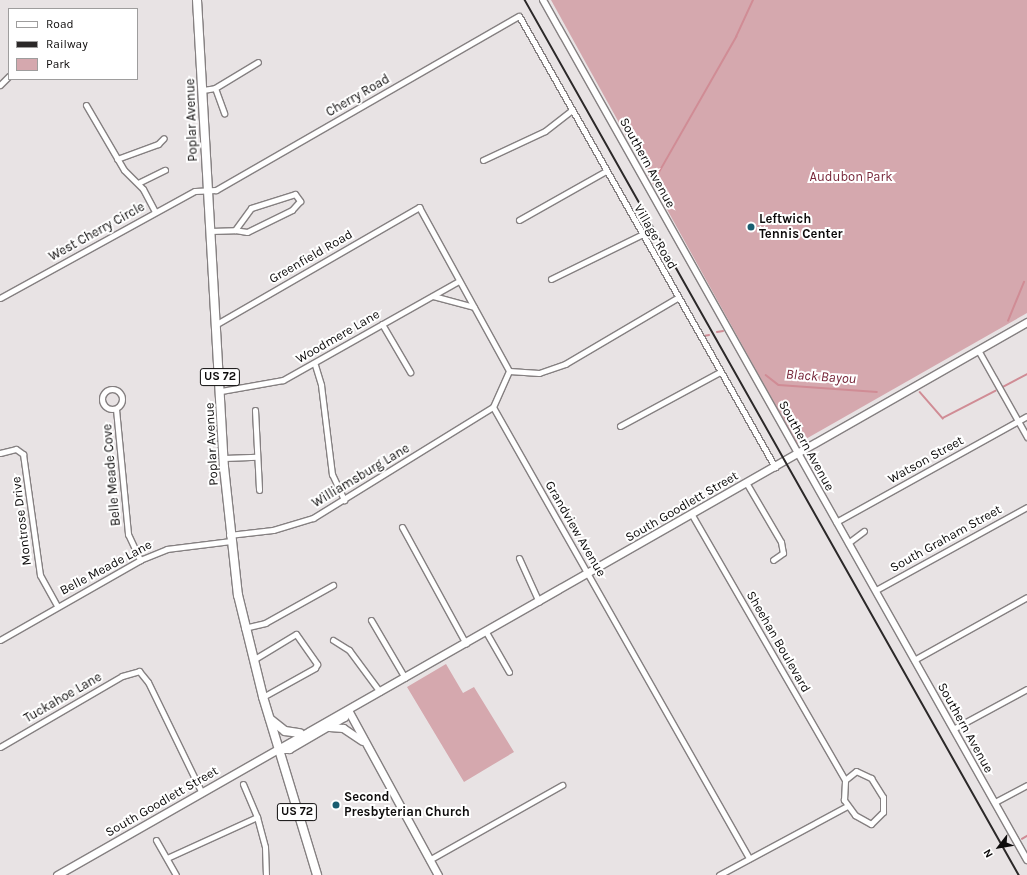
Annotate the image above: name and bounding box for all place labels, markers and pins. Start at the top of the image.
place label: Leftwich Tennis Center [759,212,843,243]
marker: Leftwich Tennis Center [746,222,756,232]
place label: Second Presbyterian Church [344,790,470,821]
marker: Second Presbyterian Church [331,800,341,810]

